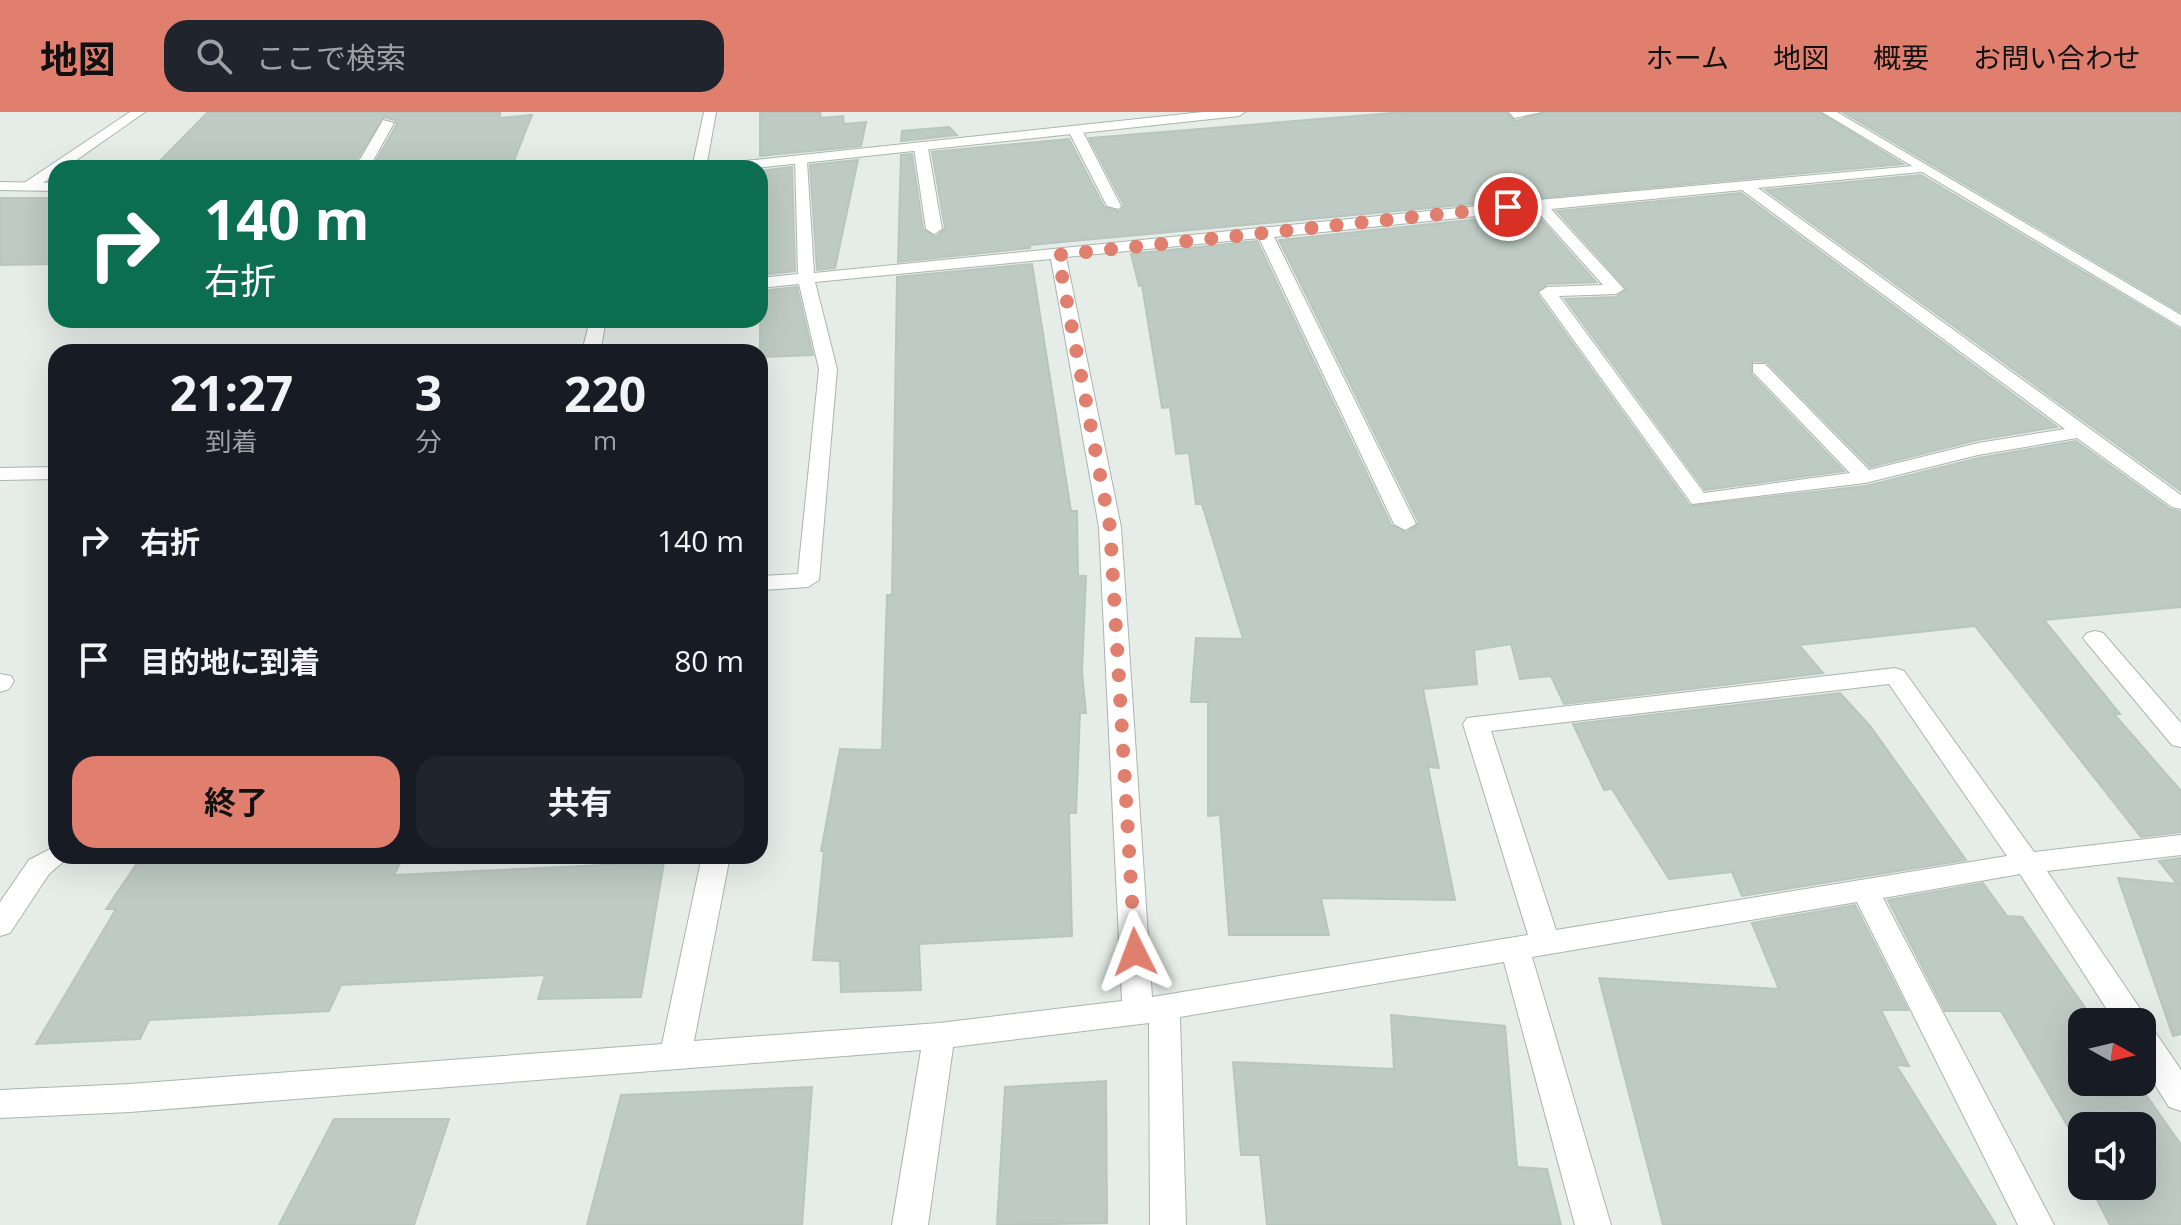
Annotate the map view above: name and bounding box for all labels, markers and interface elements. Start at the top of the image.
search box [164,20,724,92]
text: 地図 [40,32,116,84]
icon: search [192,34,236,78]
text: ここで検索 [256,37,406,78]
text: ホーム [1646,38,1729,76]
text: 地図 [1773,38,1829,76]
text: 概要 [1873,38,1929,76]
text: お問い合わせ [1973,38,2141,76]
pin [1474,173,1542,241]
text: 140 m [204,180,370,256]
icon: arrive [1486,185,1530,229]
icon: right [72,192,176,296]
text: 右折 [204,256,276,305]
text: 21:27 [170,360,293,425]
text: 3 [415,360,442,425]
text: 220 [564,361,646,426]
text: m [593,422,617,458]
text: 到着 [205,423,257,459]
text: 分 [416,423,442,459]
icon: right [72,518,116,562]
text: 140 m [657,520,744,561]
text: 右折 [140,521,200,562]
icon: arrive [72,638,116,682]
text: 80 m [674,640,744,681]
text: 目的地に到着 [140,641,320,682]
button: 終了 [72,756,400,848]
button: 共有 [416,756,744,848]
position arrow [1093,910,1177,994]
north arrow [2068,1008,2156,1096]
map controls [2068,1008,2156,1200]
button: sound [2068,1112,2156,1200]

